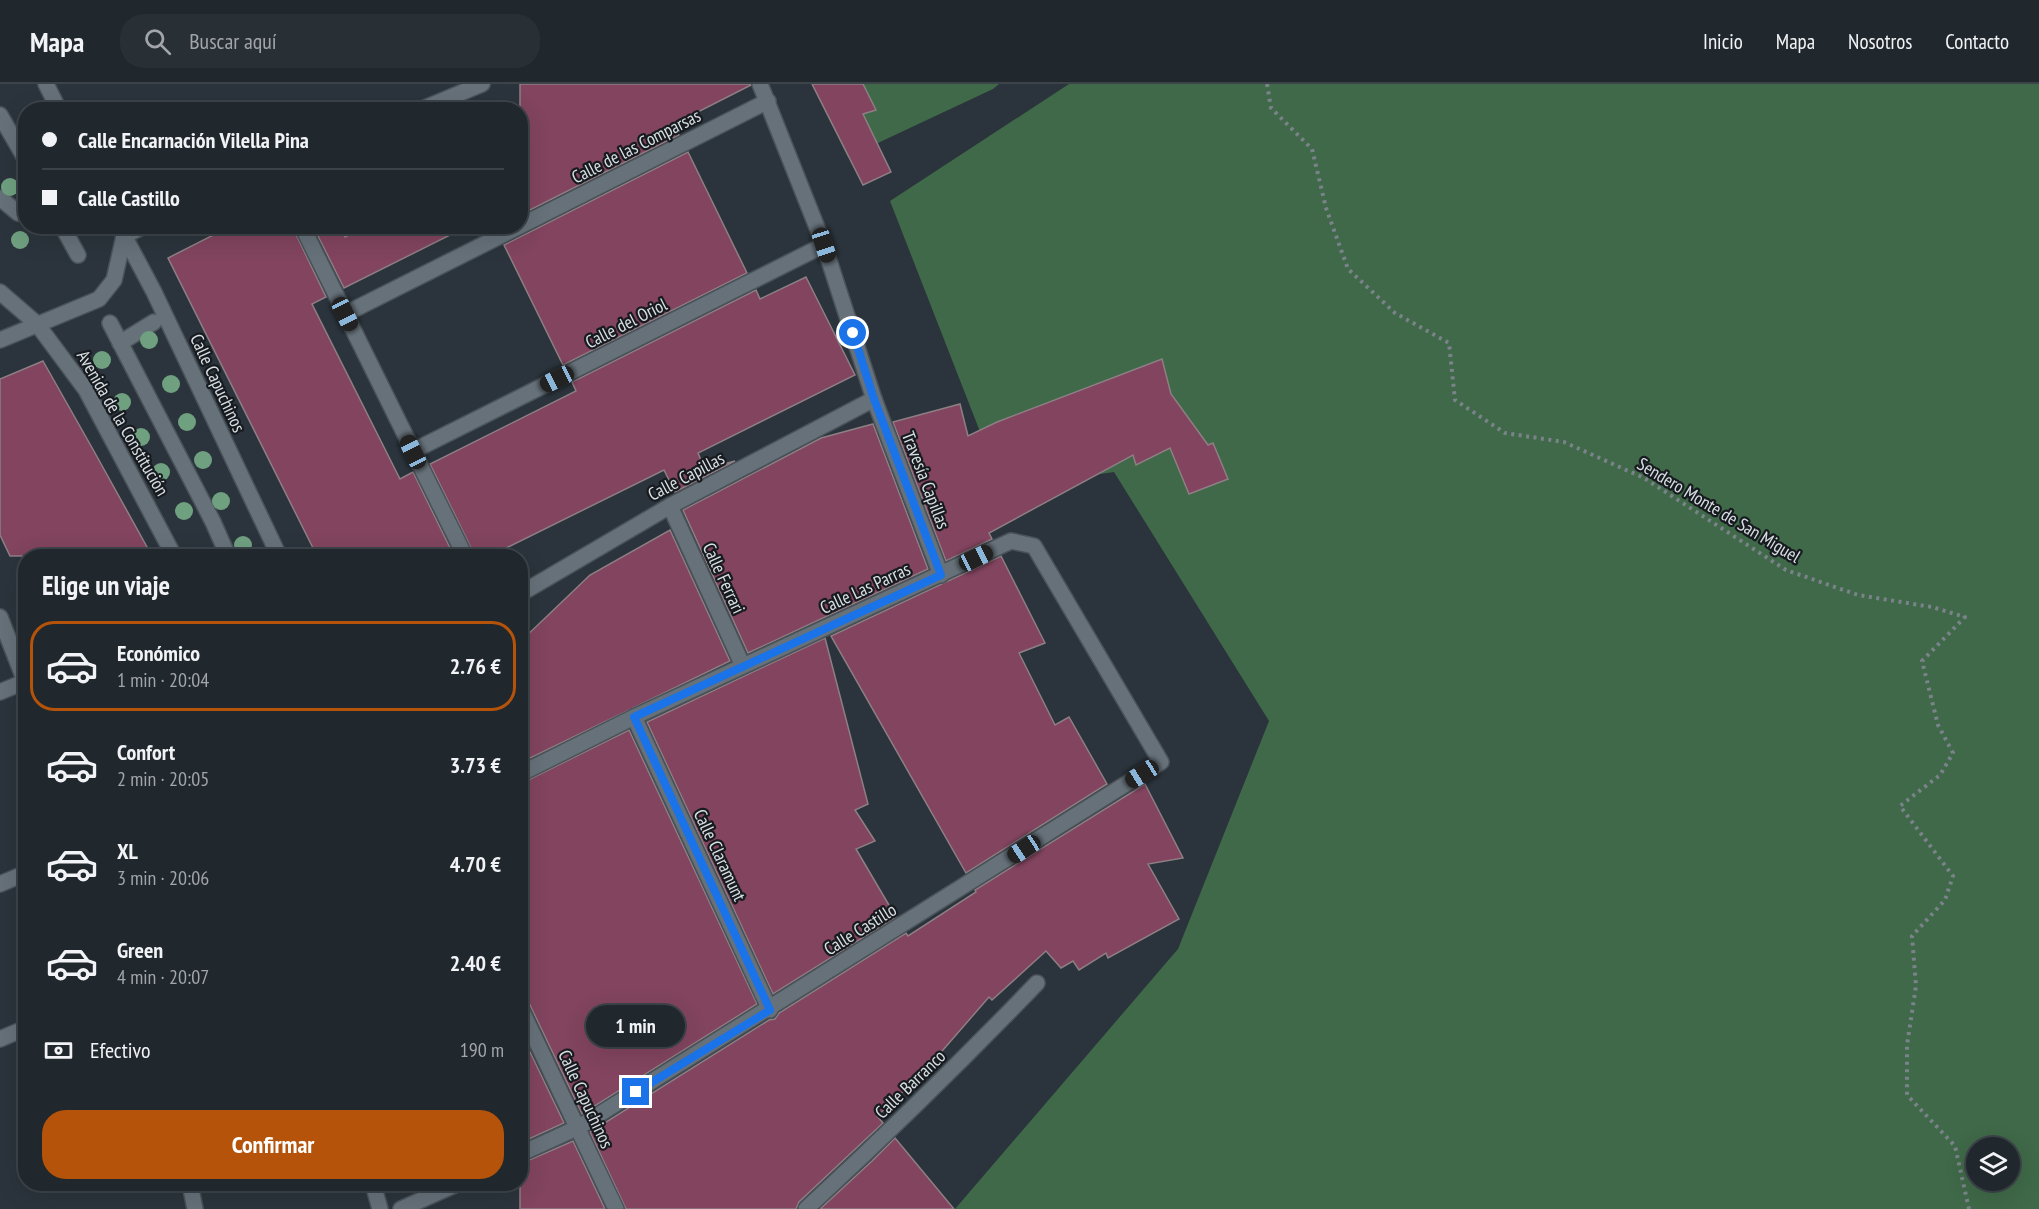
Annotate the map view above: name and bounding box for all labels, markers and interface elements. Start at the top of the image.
search box [120,14,540,68]
text: Mapa [30,23,84,60]
icon: search [141,25,174,58]
text: Buscar aquí [189,27,277,55]
text: Inicio [1703,28,1743,55]
text: Mapa [1776,28,1815,55]
text: Nosotros [1848,28,1912,55]
text: Contacto [1945,28,2009,55]
street label: Calle de las Comparsas [568,104,704,188]
text: Calle Encarnación Vilella Pina [78,126,309,154]
text: Calle Castillo [78,184,180,212]
car [810,225,838,265]
street label: Calle del Oriol [581,292,671,353]
car [329,294,361,334]
route start [839,319,866,346]
street label: Calle Capuchinos [185,330,251,436]
street label: Avenida de la Constitución [72,346,174,500]
car [537,363,577,395]
street label: Travesía Capillas [897,428,955,532]
car [397,432,429,472]
street label: Calle Capillas [644,446,728,506]
street label: Sendero Monte de San Miguel [1633,452,1805,568]
street label: Calle Ferrari [698,539,750,617]
car [956,542,996,574]
street label: Calle Las Parras [816,557,914,619]
text: Elige un viaje [42,568,170,602]
icon: car [45,639,99,693]
text: Económico [117,639,200,667]
text: 2.76 € [450,652,501,680]
text: 1 min · 20:04 [117,667,209,693]
icon: car [45,738,99,792]
text: Confort [117,738,175,766]
text: 3.73 € [450,751,501,779]
car [1122,757,1162,791]
text: 2 min · 20:05 [117,766,209,792]
street label: Calle Claramunt [689,805,751,905]
car [1004,832,1044,866]
icon: car [45,837,99,891]
text: XL [117,837,138,865]
text: 4.70 € [450,850,501,878]
text: 3 min · 20:06 [117,865,209,891]
street label: Calle Castillo [819,898,901,960]
icon: car [45,936,99,990]
text: Green [117,936,163,964]
text: 2.40 € [450,949,501,977]
text: 4 min · 20:07 [117,964,209,990]
callout: 1 min [586,1005,686,1047]
text: 1 min [615,1013,656,1039]
icon: cash [42,1034,75,1067]
text: Efectivo [90,1036,151,1064]
text: 190 m [460,1037,504,1063]
street label: Calle Barranco [870,1045,950,1123]
street label: Calle Capuchinos [553,1046,619,1152]
route end [622,1078,649,1105]
button: Confirmar [42,1110,504,1179]
map controls [1966,1137,2020,1191]
button: layers [1966,1137,2020,1191]

